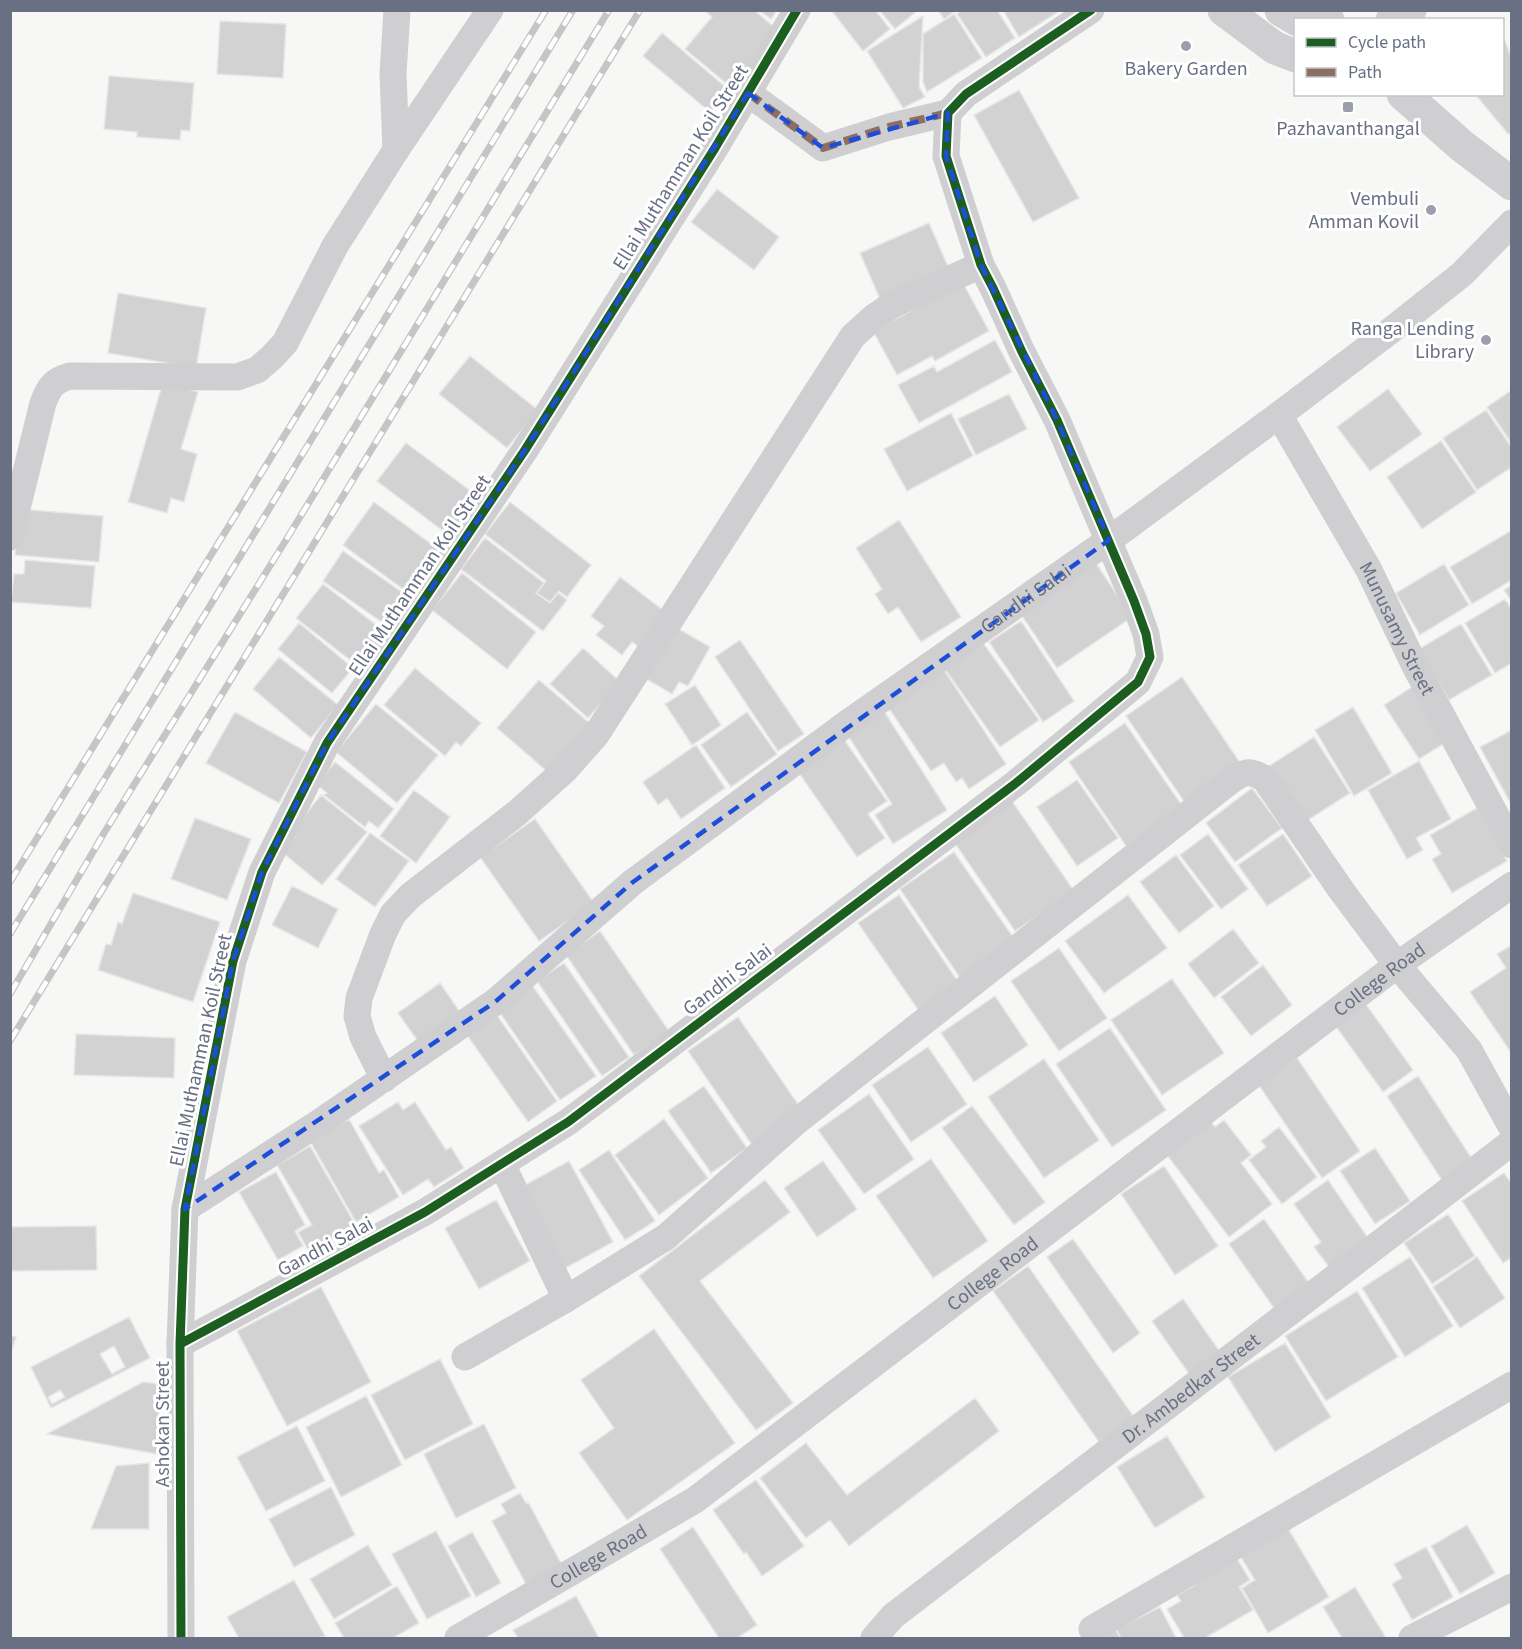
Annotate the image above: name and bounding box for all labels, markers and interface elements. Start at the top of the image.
legend [1294,18,1504,96]
text: Cycle path [1348,30,1426,55]
marker: Bakery Garden [1179,39,1193,53]
place label: Bakery Garden [1124,55,1248,83]
street label: Ellai Muthamman Koil Street [606,59,756,276]
text: Path [1348,60,1382,85]
marker: Pazhavanthangal [1341,100,1355,114]
place label: Pazhavanthangal [1276,115,1420,143]
place label: Vembuli Amman Kovil [1308,185,1419,236]
marker: Vembuli Amman Kovil [1424,203,1438,217]
place label: Ranga Lending Library [1350,315,1475,366]
marker: Ranga Lending Library [1479,333,1493,347]
street label: Ellai Muthamman Koil Street [342,469,498,682]
street label: Munusamy Street [1352,556,1441,701]
street label: Gandhi Salai [975,558,1077,641]
street label: Ellai Muthamman Koil Street [163,931,239,1169]
street label: College Road [1328,936,1431,1024]
street label: Gandhi Salai [677,937,778,1023]
street label: Gandhi Salai [272,1210,378,1284]
street label: College Road [941,1230,1045,1318]
street label: Dr. Ambedkar Street [1116,1327,1267,1451]
street label: Ashokan Street [149,1361,177,1487]
street label: College Road [544,1518,653,1597]

